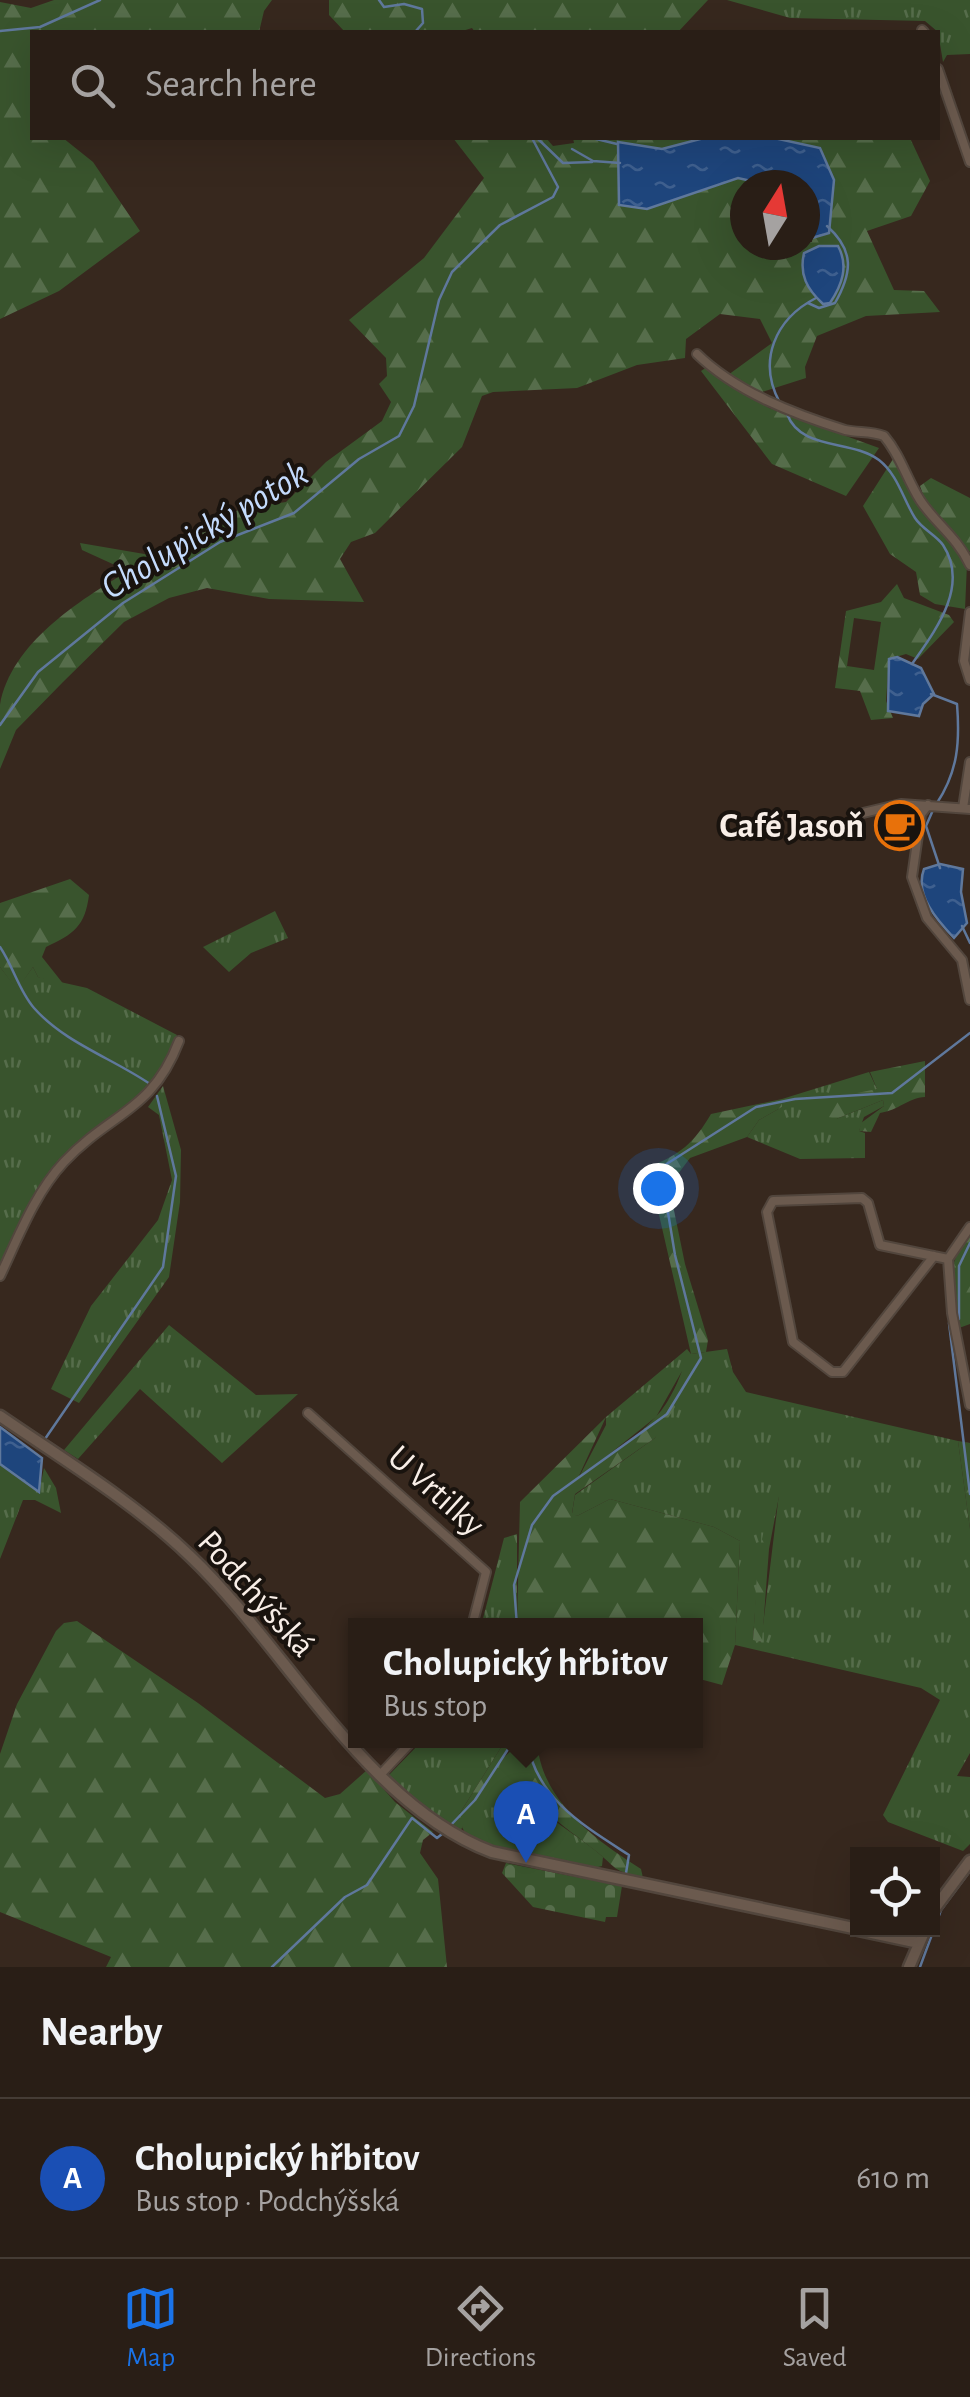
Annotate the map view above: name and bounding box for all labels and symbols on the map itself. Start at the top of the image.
north arrow [730,170,820,260]
water label: Cholupický potok [95,454,315,607]
cafe icon: Café Jasoň [873,799,925,851]
place label: Café Jasoň [719,809,864,844]
your location [633,1163,684,1214]
street label: U Vrtilky [381,1439,491,1543]
street label: Podchýšská [191,1524,321,1664]
pin: A [494,1780,558,1863]

